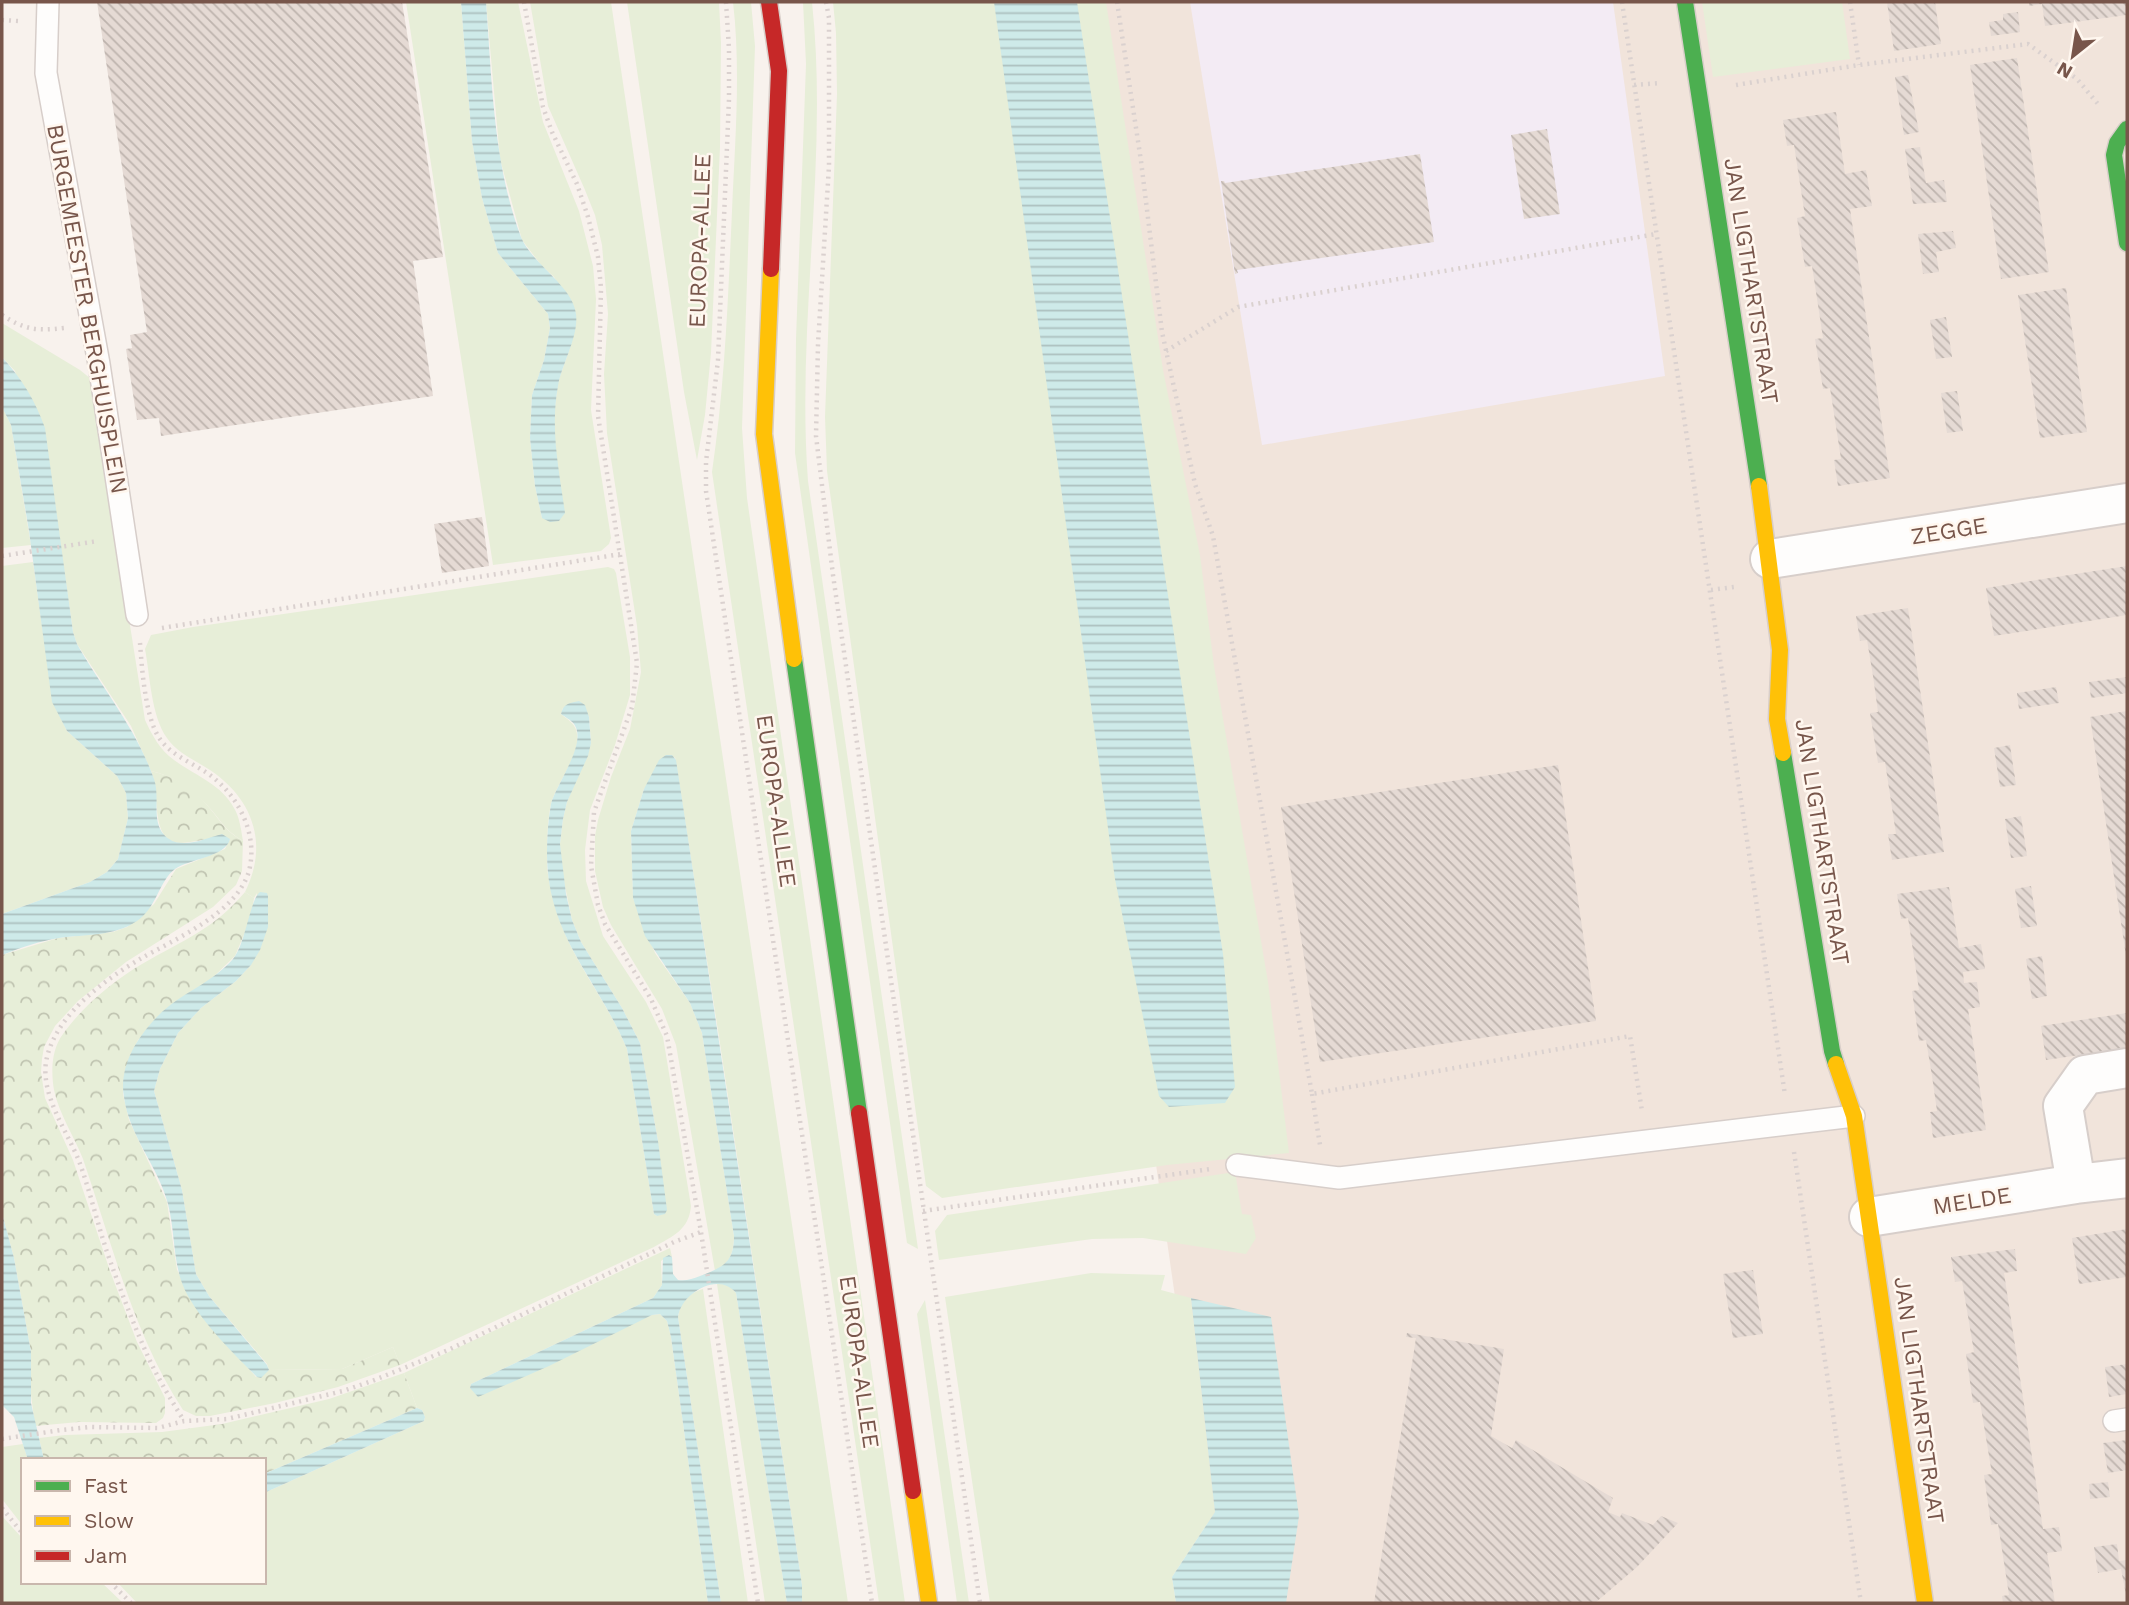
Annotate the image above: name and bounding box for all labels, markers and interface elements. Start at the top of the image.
north arrow [2038,21,2108,91]
text: N [2053,57,2077,84]
street label: BURGEMEESTER BERGHUISPLEIN [41,122,133,496]
street label: EUROPA-ALLEE [683,153,717,329]
street label: JAN LIGTHARTSTRAAT [1718,156,1784,406]
street label: ZEGGE [1909,512,1989,550]
street label: EUROPA-ALLEE [751,713,801,889]
street label: JAN LIGTHARTSTRAAT [1789,717,1855,967]
street label: MELDE [1931,1181,2013,1221]
street label: EUROPA-ALLEE [834,1274,884,1450]
street label: JAN LIGTHARTSTRAAT [1888,1275,1950,1525]
legend [21,1458,266,1584]
text: Fast [84,1473,128,1498]
text: Slow [84,1508,134,1533]
text: Jam [84,1543,127,1568]

